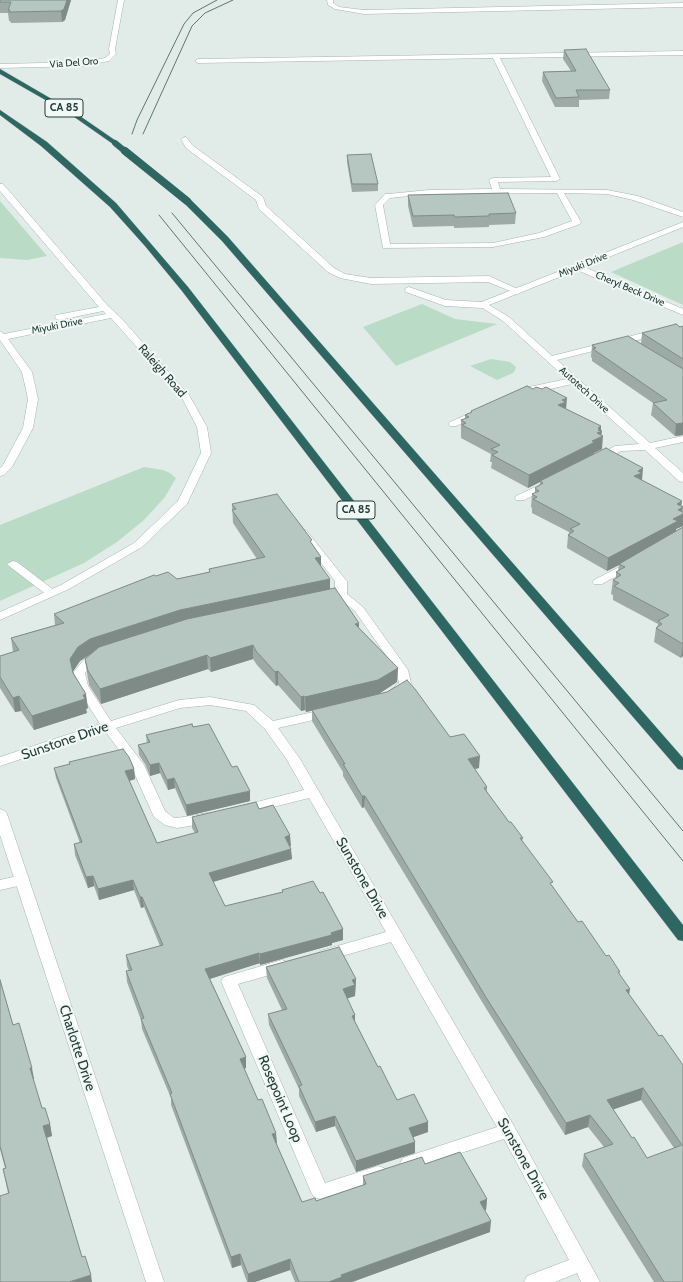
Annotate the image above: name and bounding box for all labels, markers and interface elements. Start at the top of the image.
street label: Via Del Oro [49,55,99,71]
road number: CA 85 [45,99,83,117]
street label: Miyuki Drive [557,250,609,280]
street label: Cheryl Beck Drive [593,269,667,309]
street label: Miyuki Drive [30,315,84,337]
street label: Raleigh Road [135,342,189,400]
street label: Autotech Drive [557,364,611,416]
road number: CA 85 [337,501,375,519]
street label: Sunstone Drive [19,718,111,764]
street label: Sunstone Drive [332,834,392,922]
street label: Charlotte Drive [55,1003,99,1093]
street label: Rosepoint Loop [254,1053,306,1145]
street label: Sunstone Drive [494,1115,552,1203]

